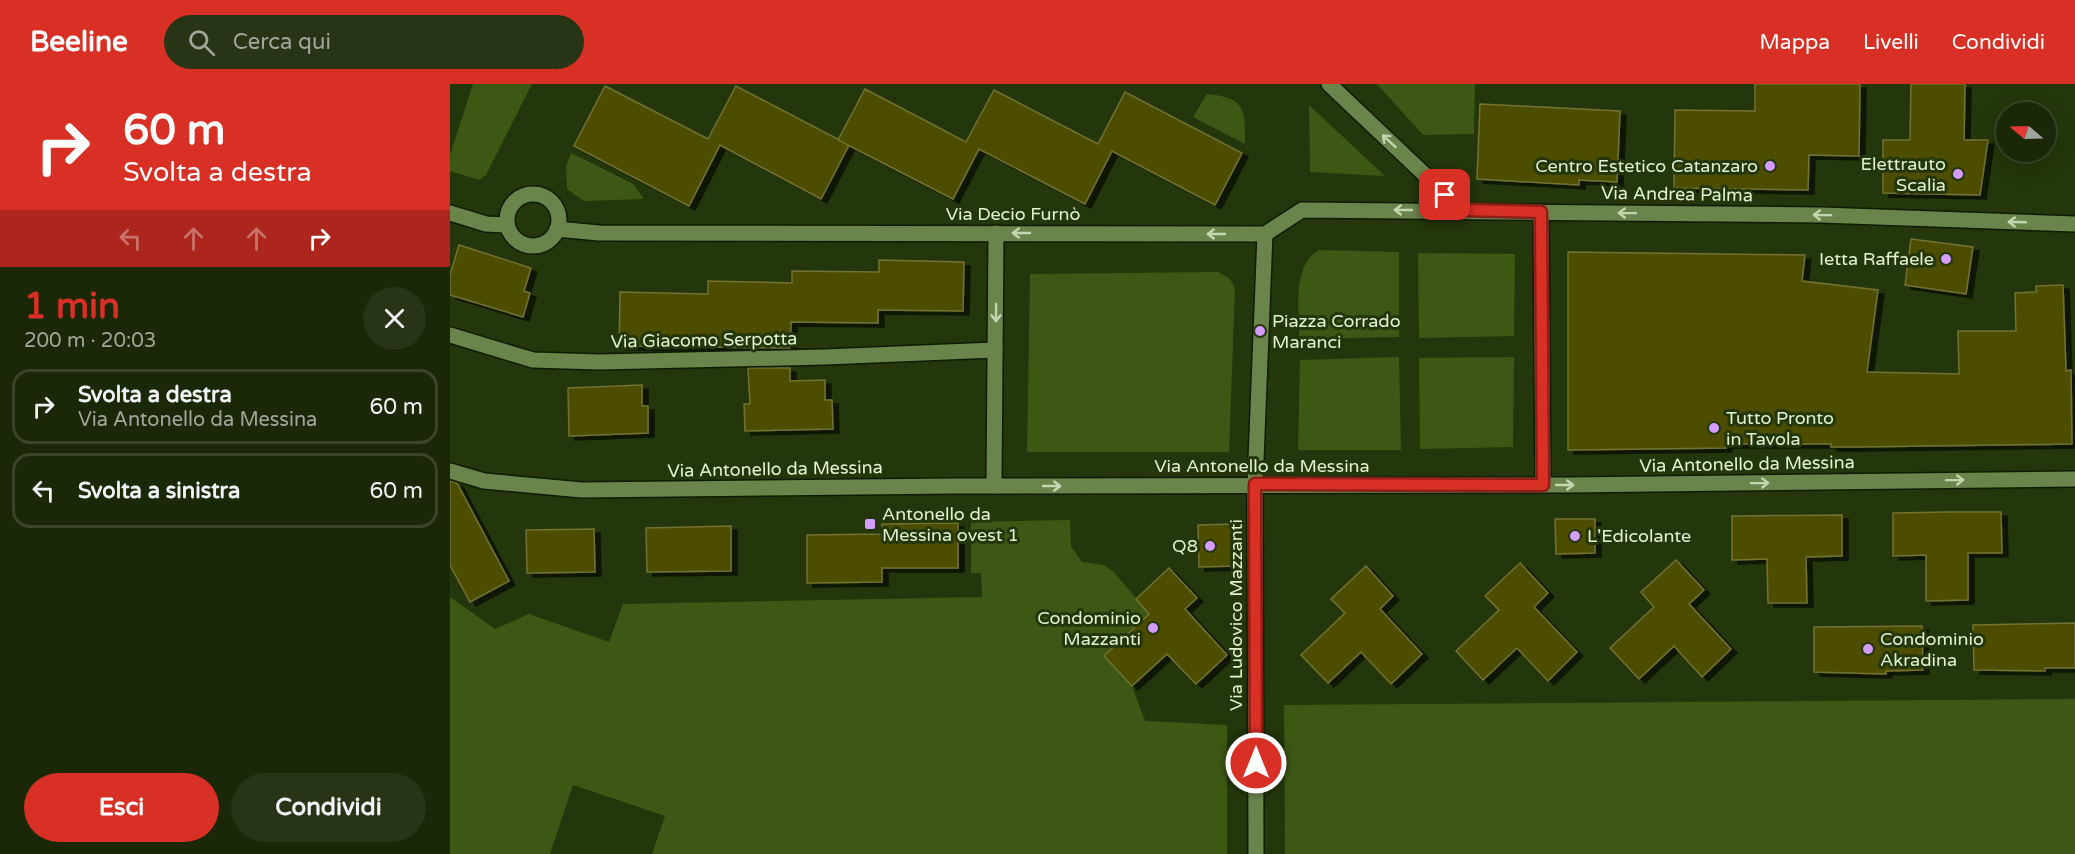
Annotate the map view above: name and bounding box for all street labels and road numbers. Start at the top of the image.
street label: Via Andrea Palma [1601,182,1753,206]
street label: Via Decio Furnò [946,203,1080,225]
street label: Via Giacomo Serpotta [610,327,798,353]
street label: Via Antonello da Messina [1639,451,1855,477]
street label: Via Antonello da Messina [1154,455,1370,477]
street label: Via Antonello da Messina [667,456,883,482]
street label: Via Ludovico Mazzanti [1225,519,1247,711]

